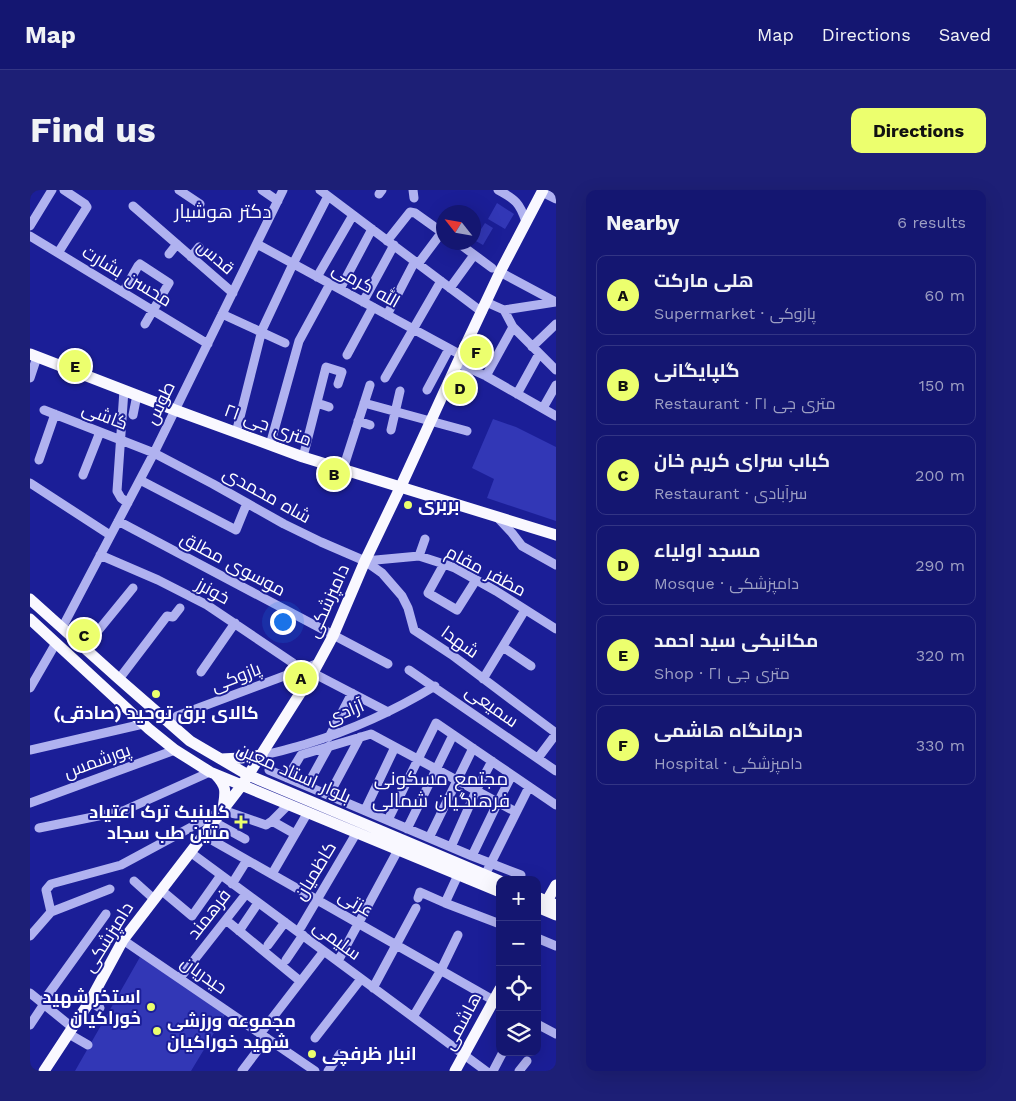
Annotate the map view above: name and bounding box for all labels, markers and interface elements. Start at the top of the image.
text: Map [25,21,76,49]
text: Map [757,24,794,45]
text: Directions [822,24,911,45]
text: Saved [939,24,991,45]
button: Directions [851,108,986,153]
text: Find us [30,109,156,151]
district label: دکتر هوشیار [174,200,271,223]
north arrow [436,205,481,250]
text: Nearby [606,210,679,235]
text: 6 results [897,213,966,232]
street label: قدس [193,235,239,279]
street label: محسن بشارت [78,241,176,311]
street label: الله کرمی [328,257,404,313]
text: هلی مارکت [654,269,754,292]
text: A [618,286,628,305]
text: 60 m [925,286,965,305]
text: Supermarket · پازوکی [654,304,816,323]
pin: F [460,333,492,371]
pin: E [59,347,91,385]
text: گلپایگانی [654,359,740,382]
pin: D [444,369,476,407]
text: B [618,376,628,395]
text: 150 m [919,376,965,395]
street label: طوس [140,378,180,428]
text: Restaurant · ۲۱ متری جی [654,394,835,413]
street label: کاشی [79,397,131,435]
street label: ۲۱ متری جی [221,399,315,451]
text: کباب سرای کریم خان [654,449,830,472]
pin: B [318,455,350,493]
street label: شاه محمدی [219,462,315,528]
text: C [618,466,628,485]
text: 200 m [915,466,965,485]
text: Restaurant · سرآبادی [654,484,807,503]
place label: بربری [418,494,459,516]
marker: بربری [402,499,414,511]
street label: موسوی مطلق [176,527,289,602]
text: مسجد اولیاء [654,539,761,562]
street label: مظفر مقام [442,541,530,602]
text: D [617,556,629,575]
text: 290 m [915,556,965,575]
street label: دامپزشکی [302,561,355,642]
street label: خونرز [191,572,234,609]
text: Mosque · دامپزشکی [654,574,799,593]
your location [270,609,296,635]
pin: C [68,616,100,654]
street label: شهدا [437,621,483,663]
text: مکانیکی سید احمد [654,629,818,652]
text: E [618,646,628,665]
text: 320 m [916,646,965,665]
street label: پازوکی [208,657,265,697]
pin: A [285,659,317,697]
text: Shop · ۲۱ متری جی [654,664,790,683]
street label: سمیعی [461,680,523,732]
marker: کالای برق توحید (صادقی) [150,688,162,700]
street label: آزادی [323,694,367,730]
place label: کالای برق توحید (صادقی) [53,702,259,724]
text: درمانگاه هاشمی [654,719,803,742]
text: F [618,736,628,755]
text: 330 m [916,736,965,755]
street label: بلوار استاد معین [234,738,354,808]
street label: پورشمس [61,739,134,784]
text: Hospital · دامپزشکی [654,754,802,773]
district label: مجتمع مسکونی فرهنگیان شمالی [372,767,510,812]
place label: کلینیک ترک اعتیاد متین طب سجاد [89,801,230,844]
marker: کلینیک ترک اعتیاد متین طب سجاد [234,815,248,829]
street label: کاظمیان [289,838,341,904]
map controls [496,876,541,1056]
button: + [496,876,541,921]
street label: فرهمند [183,884,235,944]
street label: عزتی [335,884,377,922]
street label: دامپزشکی [78,898,139,977]
street label: سلیمی [309,915,365,965]
button: − [496,921,541,966]
street label: حیدریان [176,951,232,999]
button: locate [496,966,541,1011]
place label: استخر شهید خوراکیان [42,986,141,1029]
street label: هاشمی [438,988,486,1054]
marker: استخر شهید خوراکیان [145,1001,157,1013]
place label: مجموعه ورزشی شهید خوراکیان [167,1010,296,1053]
button: layers [496,1011,541,1056]
marker: مجموعه ورزشی شهید خوراکیان [151,1025,163,1037]
place label: انبار ظرفچی [322,1043,417,1066]
marker: انبار ظرفچی [306,1048,318,1060]

